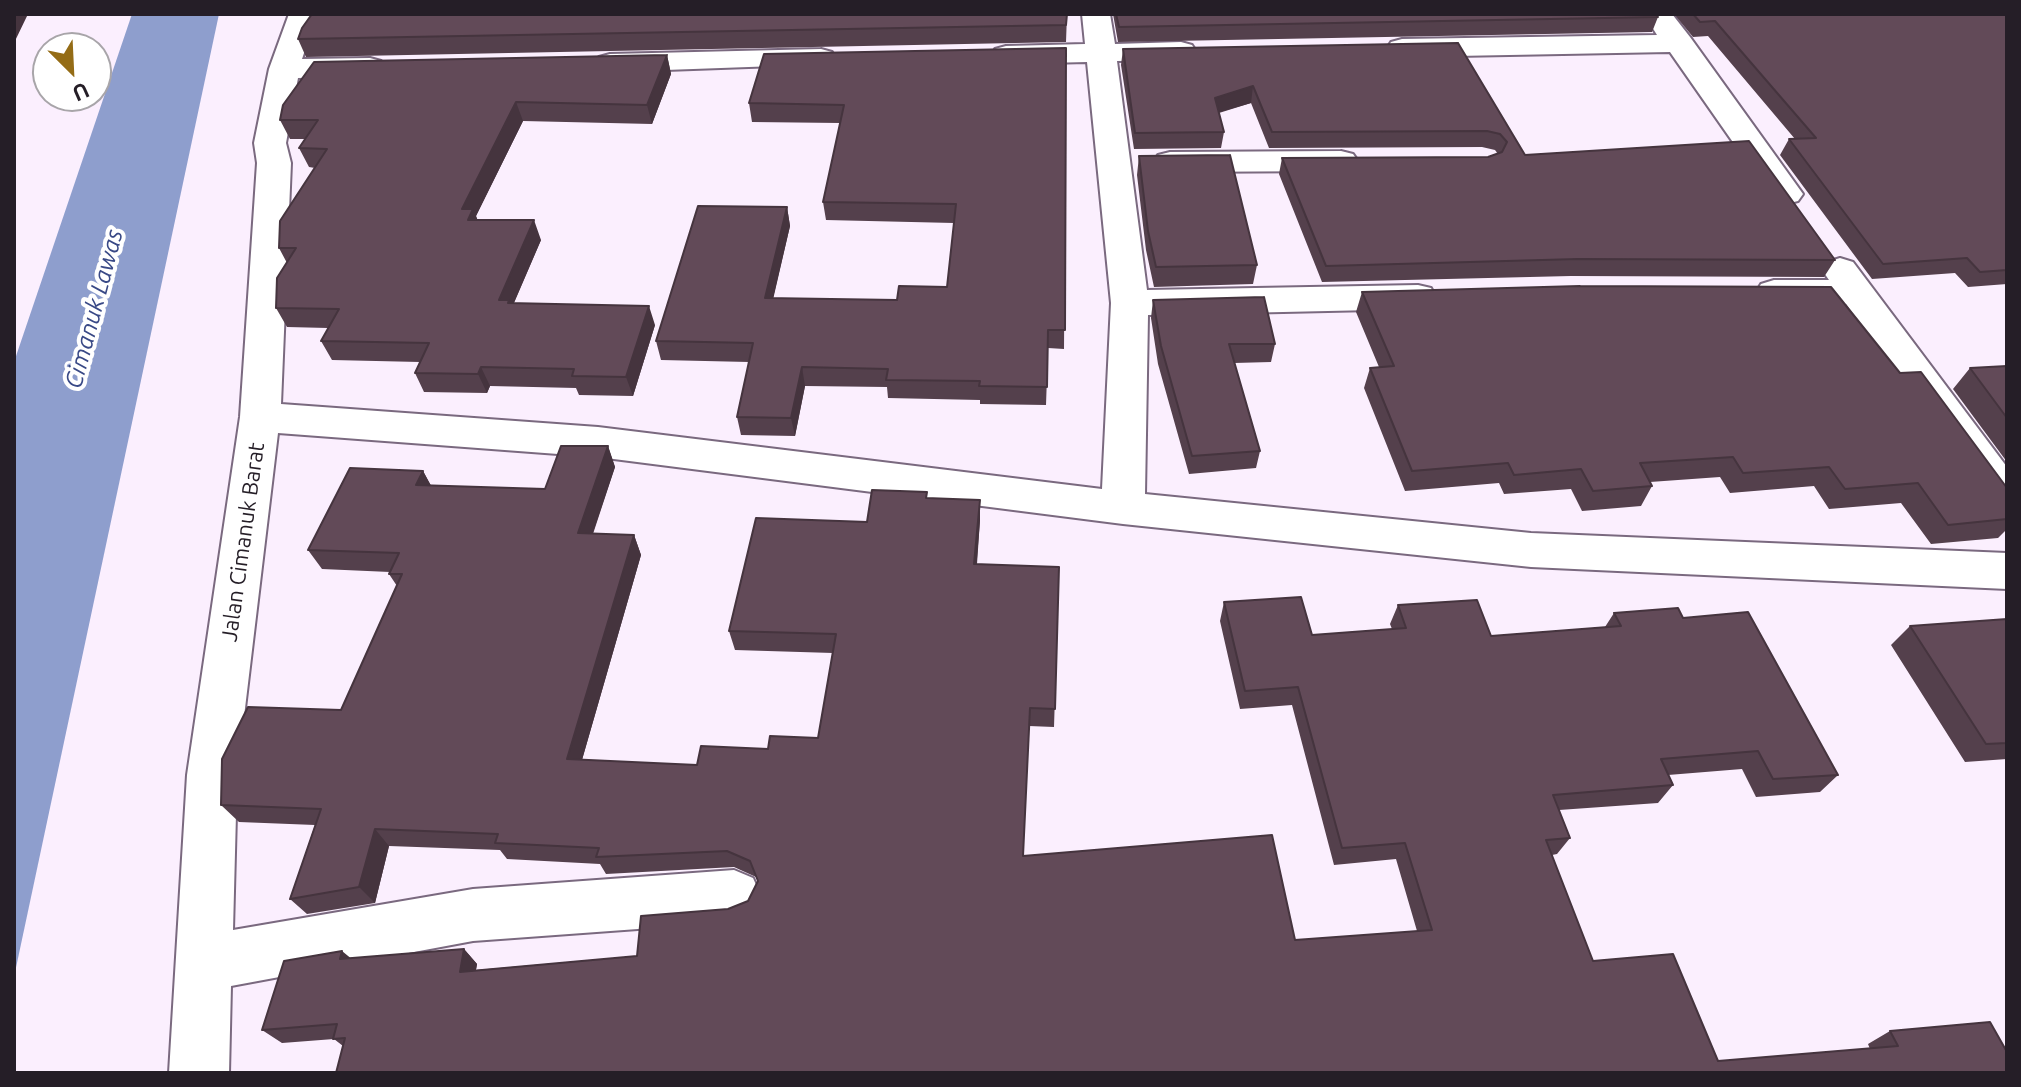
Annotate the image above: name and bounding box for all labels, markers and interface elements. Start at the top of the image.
north arrow [32,32,112,112]
text: U [69,78,93,107]
water label: Cimanuk Lawas [59,226,129,392]
street label: Jalan Cimanuk Barat [216,441,270,643]

